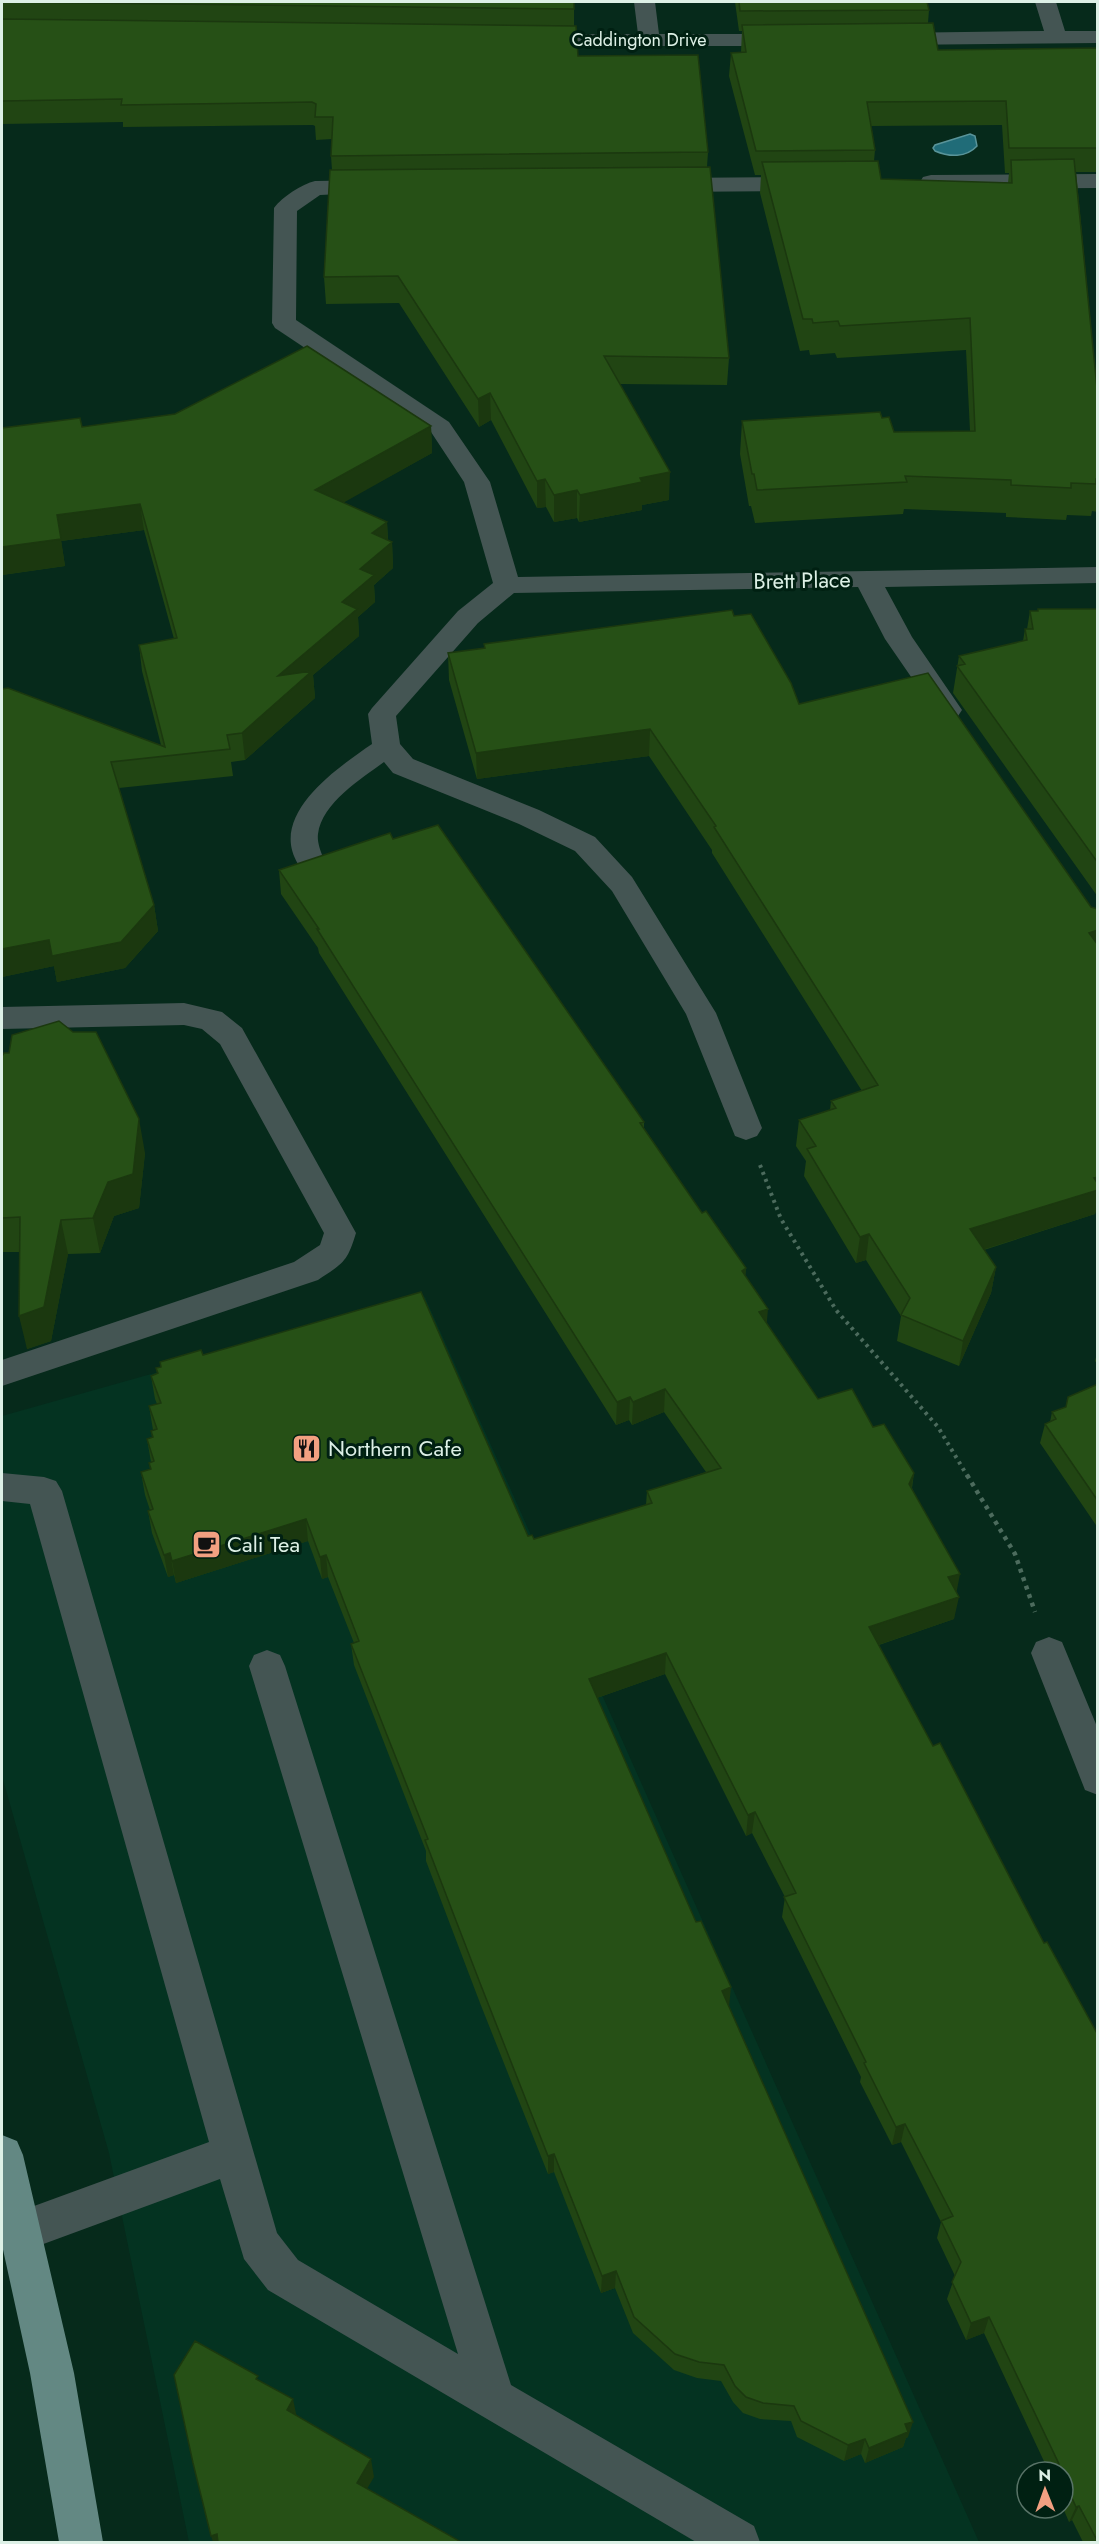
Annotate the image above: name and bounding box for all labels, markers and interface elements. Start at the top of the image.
street label: Caddington Drive [572,27,706,53]
street label: Brett Place [753,563,851,597]
restaurant icon: Northern Cafe [291,1432,323,1464]
place label: Northern Cafe [328,1432,462,1464]
cafe icon: Cali Tea [190,1528,222,1560]
place label: Cali Tea [227,1528,300,1560]
north arrow [1015,2460,1075,2520]
text: N [1038,2464,1051,2487]

